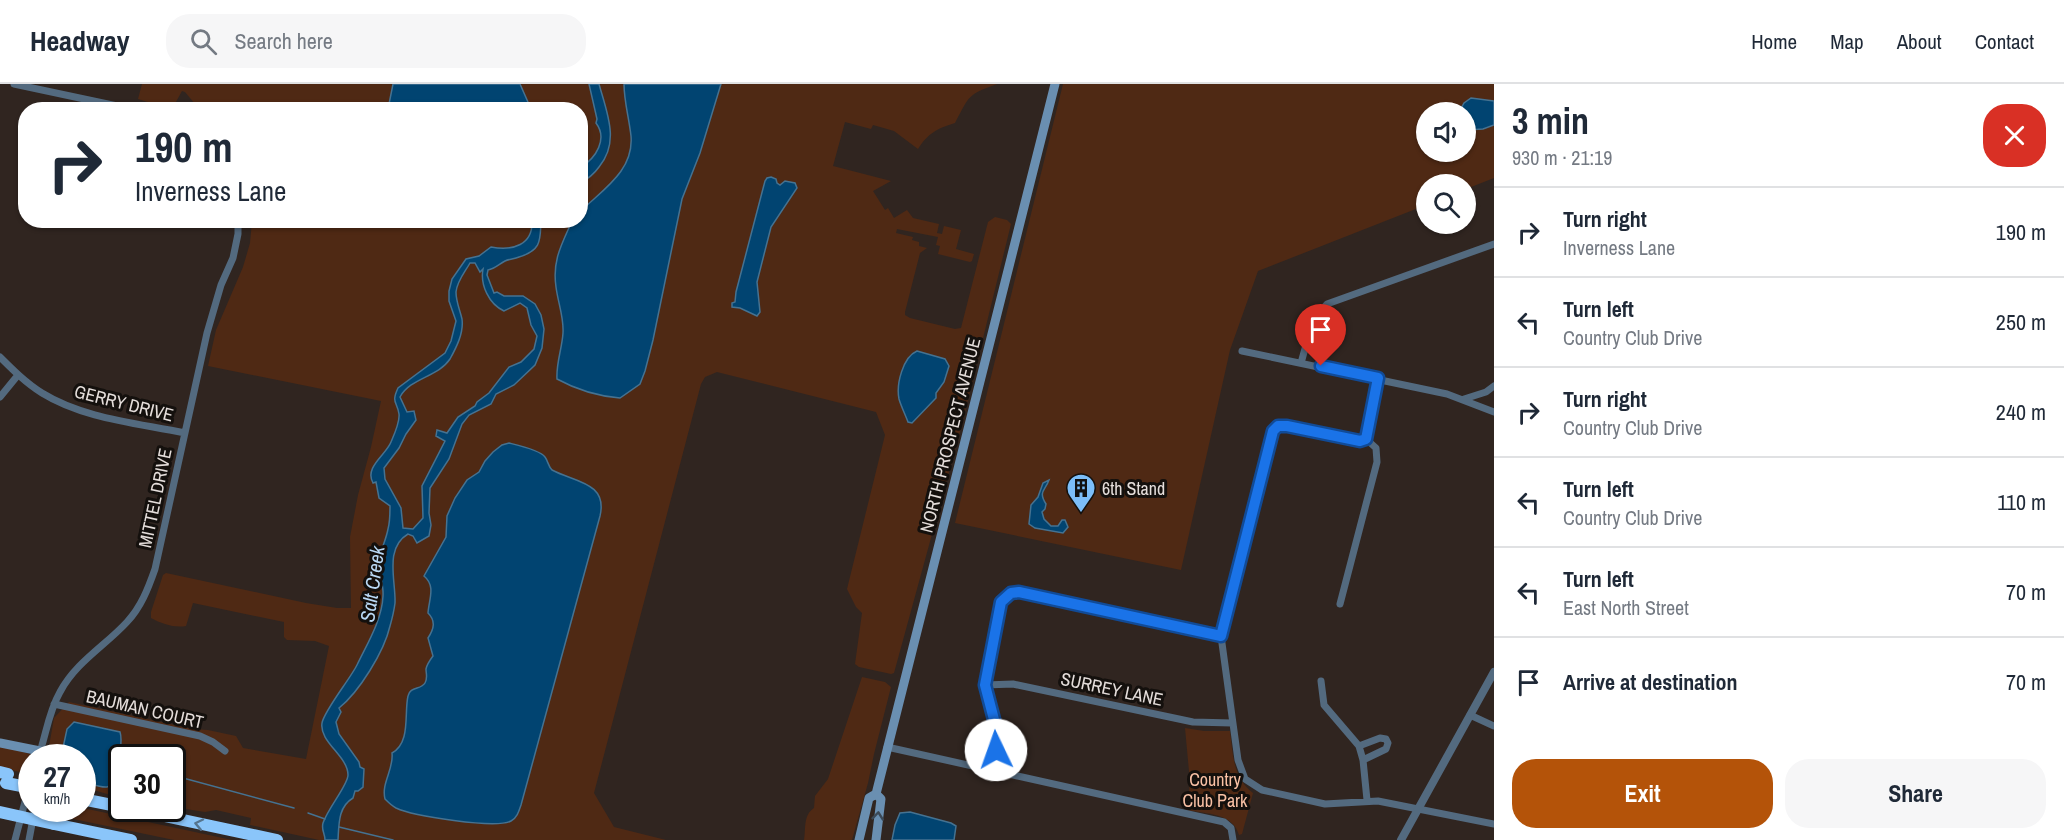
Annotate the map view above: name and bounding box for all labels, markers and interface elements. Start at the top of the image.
search box [166,14,586,68]
text: Headway [30,22,130,60]
icon: search [187,25,220,58]
text: Search here [235,26,333,56]
text: Home [1751,27,1797,56]
text: Map [1830,27,1864,56]
text: About [1897,27,1942,56]
text: Contact [1975,27,2034,56]
text: 3 min [1512,97,1589,145]
map controls [1416,102,1476,234]
button: sound [1416,102,1476,162]
button: close [1983,104,2046,167]
text: 190 m [135,119,233,175]
icon: right [36,126,114,204]
text: 930 m · 21:19 [1512,144,1612,171]
text: Inverness Lane [135,173,286,209]
button: search [1416,174,1476,234]
text: Turn right [1563,204,1647,234]
icon: right [1512,216,1545,249]
text: 190 m [1996,217,2046,247]
text: Inverness Lane [1563,234,1675,261]
text: Turn left [1563,294,1634,324]
pin [1295,304,1346,366]
icon: left [1512,306,1545,339]
text: 250 m [1996,307,2046,337]
icon: arrive [1304,313,1337,346]
text: Country Club Drive [1563,324,1702,351]
street label: NORTH PROSPECT AVENUE [914,335,986,535]
street label: GERRY DRIVE [72,379,176,427]
text: Turn right [1563,384,1647,414]
icon: right [1512,396,1545,429]
text: 240 m [1996,397,2046,427]
text: Country Club Drive [1563,414,1702,441]
street label: MITTEL DRIVE [132,446,178,550]
building icon: 6th Stand [1065,472,1097,514]
text: Turn left [1563,474,1634,504]
place label: 6th Stand [1102,476,1165,501]
icon: left [1512,486,1545,519]
text: 110 m [1997,487,2046,517]
text: Country Club Drive [1563,504,1702,531]
water label: Salt Creek [353,543,391,624]
text: Turn left [1563,564,1634,594]
icon: left [1512,576,1545,609]
text: 70 m [2006,577,2046,607]
text: East North Street [1563,594,1689,621]
street label: SURREY LANE [1059,666,1165,712]
icon: arrive [1512,666,1545,699]
text: Arrive at destination [1563,667,1737,697]
text: 70 m [2006,667,2046,697]
street label: BAUMAN COURT [84,683,206,735]
position arrow [964,718,1028,782]
speed limit sign: 30 [108,744,186,822]
text: 27 [43,756,71,796]
button: Exit [1512,759,1773,828]
button: Share [1785,759,2046,828]
park label: Country Club Park [1183,767,1248,813]
text: km/h [44,788,70,809]
one-way arrow [872,812,884,821]
one-way arrow [194,818,204,831]

